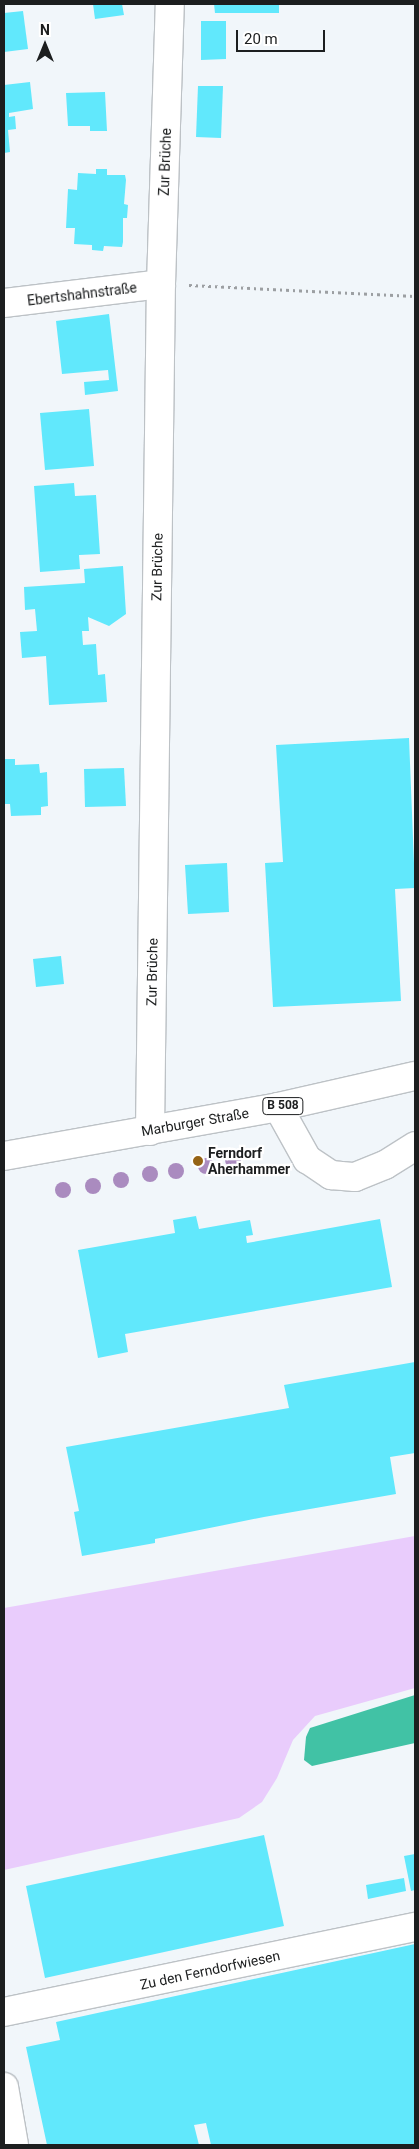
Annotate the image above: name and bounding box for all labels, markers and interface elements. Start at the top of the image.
north arrow [20,20,70,70]
scale bar [239,20,328,52]
text: N [40,22,50,38]
text: 20 m [244,30,278,48]
street label: Zur Brüche [155,128,175,196]
street label: Ebertshahnstraße [26,279,138,309]
street label: Zur Brüche [148,533,166,601]
street label: Zur Brüche [143,938,161,1006]
road number: B 508 [262,1096,304,1116]
street label: Marburger Straße [140,1104,250,1140]
place label: Ferndorf Aherhammer [208,1145,290,1178]
marker: Ferndorf Aherhammer [192,1155,204,1167]
street label: Zu den Ferndorfwiesen [138,1947,282,1993]

